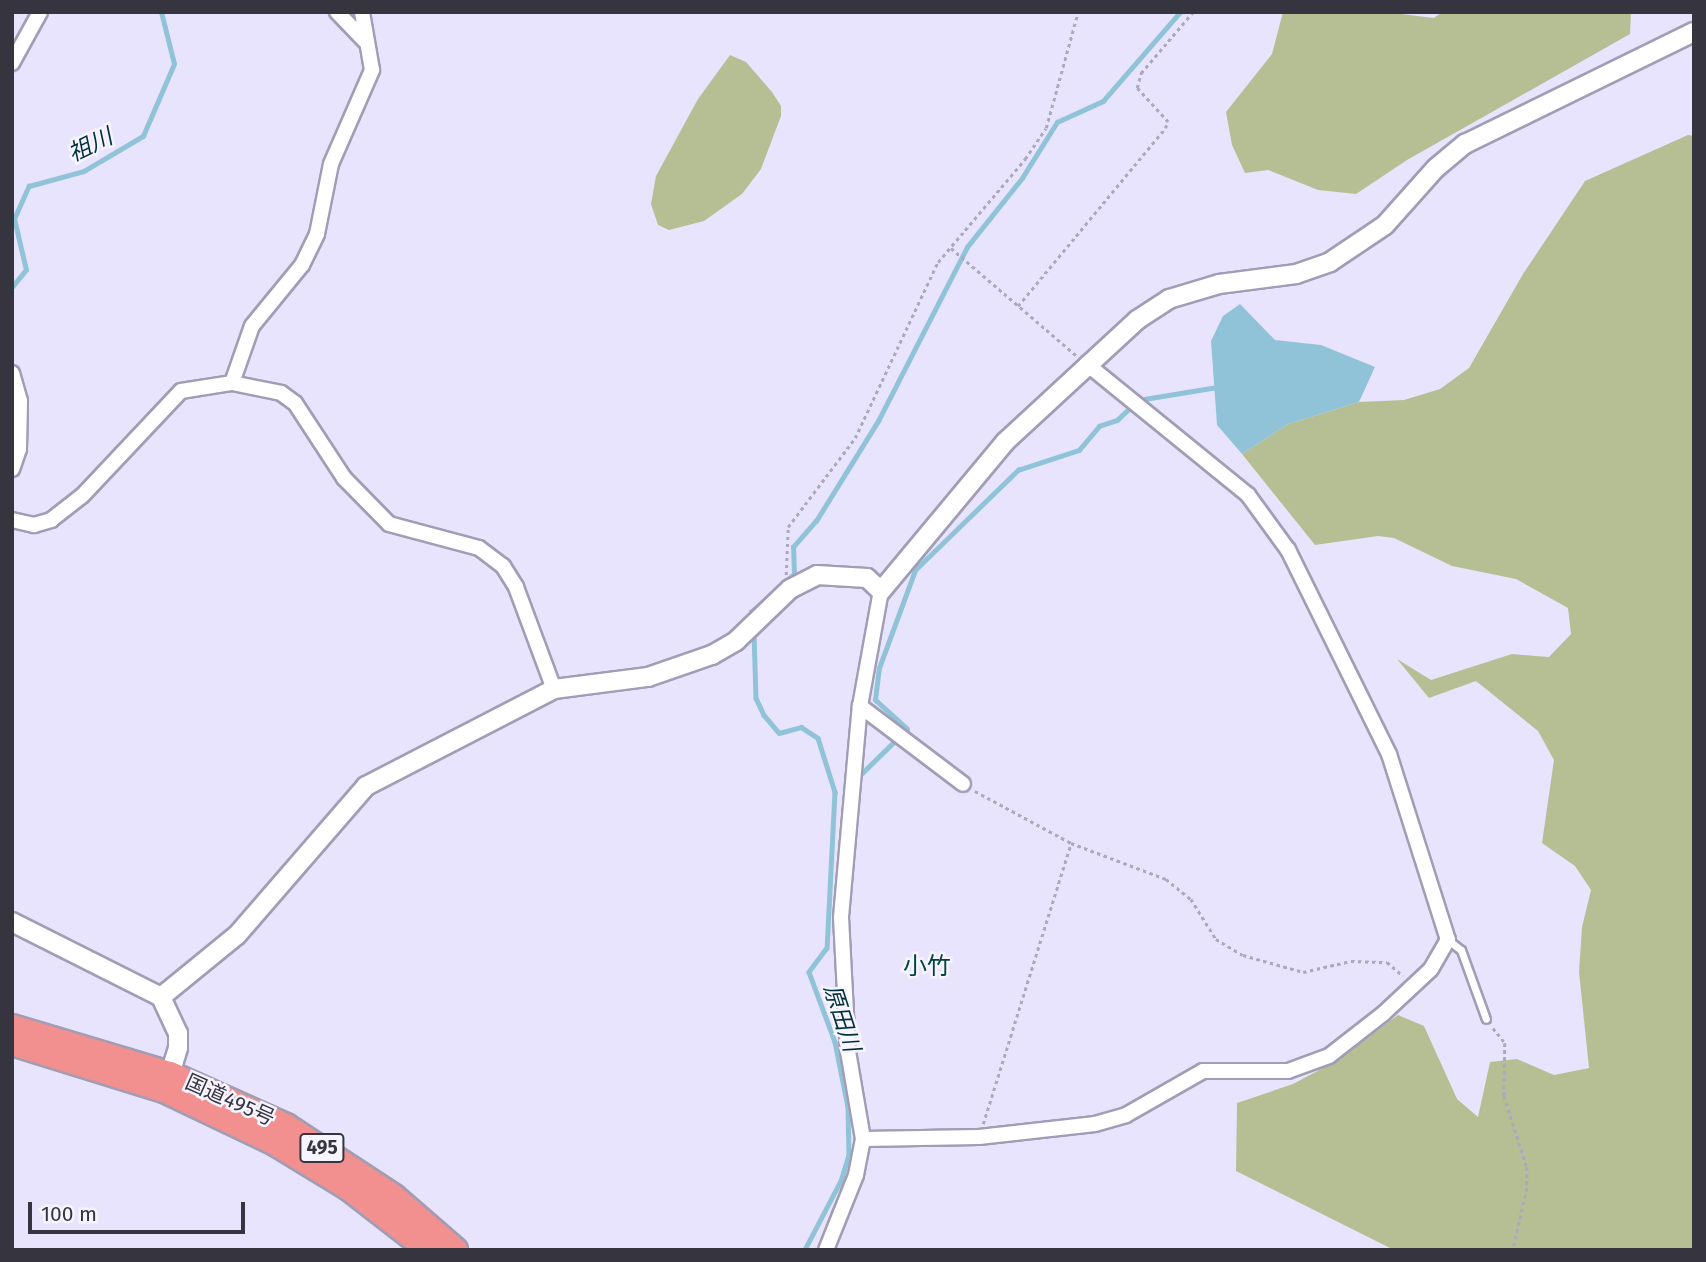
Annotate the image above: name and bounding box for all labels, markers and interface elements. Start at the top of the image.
water label: 祖川 [63,123,117,167]
district label: 小竹 [903,953,951,981]
water label: 原田川 [818,981,866,1055]
street label: 国道495号 [181,1069,279,1131]
road number: 495 [299,1132,345,1164]
scale bar [32,1188,248,1232]
text: 100 m [41,1201,97,1227]

